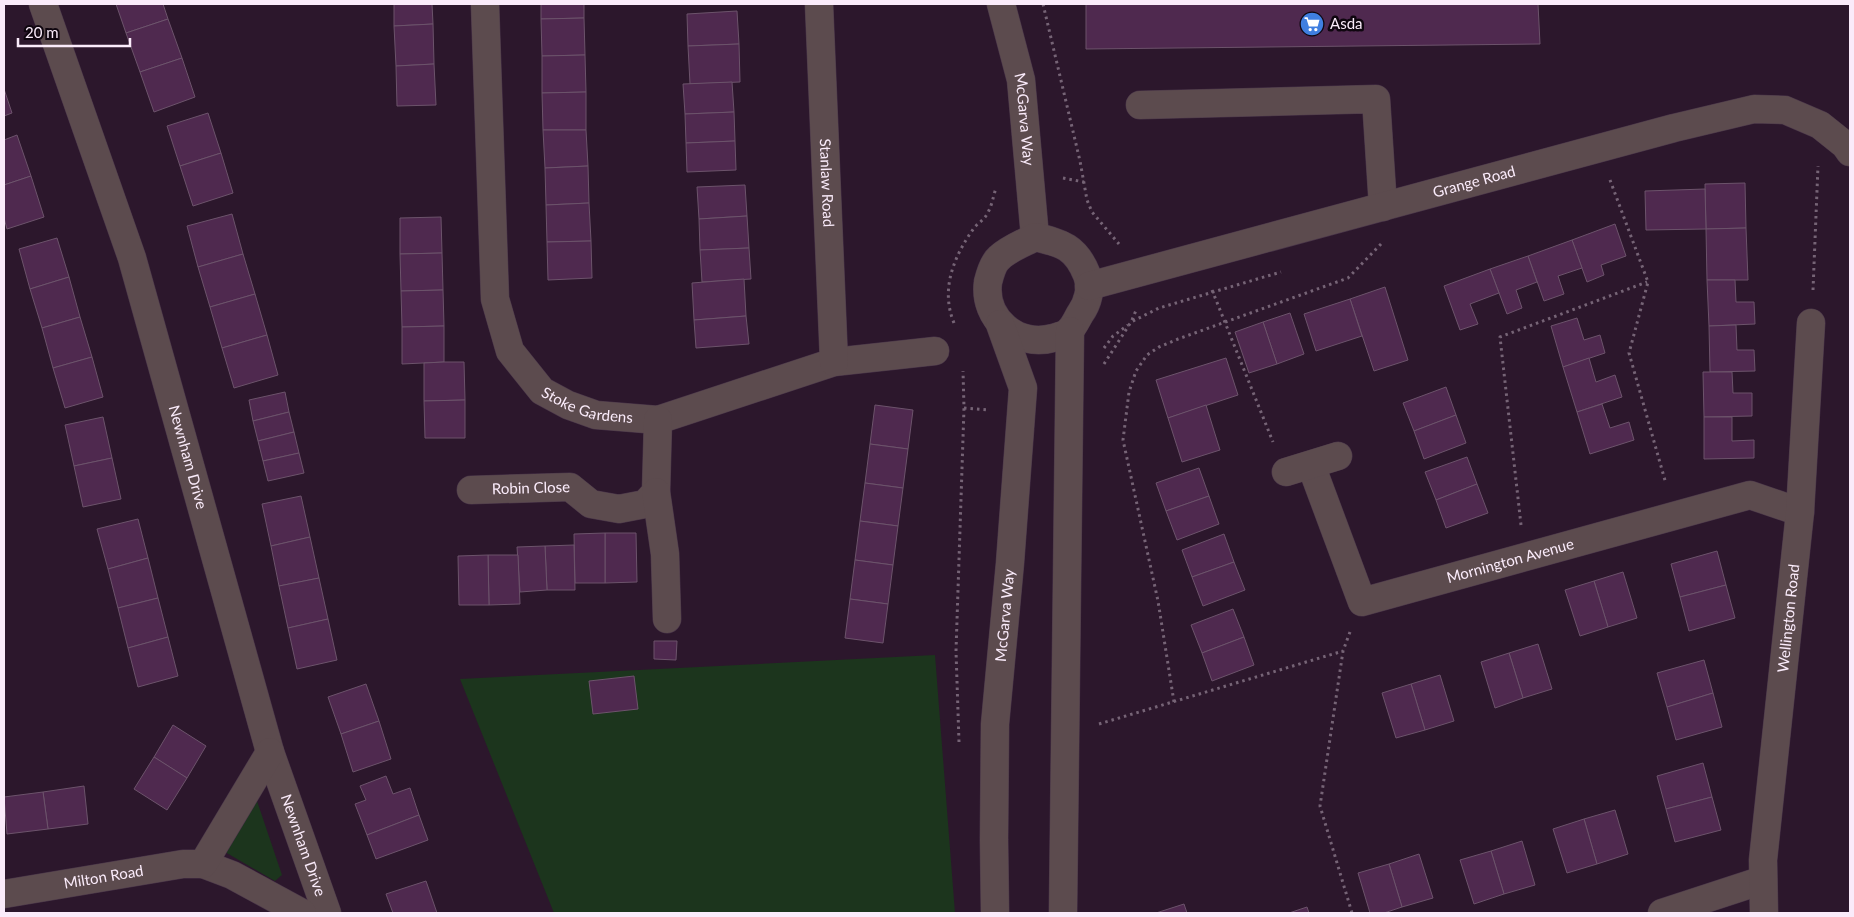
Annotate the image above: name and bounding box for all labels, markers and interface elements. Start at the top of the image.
supermarket icon: Asda [1299,11,1325,37]
place label: Asda [1330,14,1363,32]
scale bar [18,15,130,47]
text: 20 m [25,23,59,41]
street label: McGarva Way [1011,71,1039,167]
street label: Stanlaw Road [817,138,838,227]
street label: Grange Road [1431,161,1517,201]
street label: Stoke Gardens [539,383,634,426]
street label: Newnham Drive [166,403,212,511]
street label: Robin Close [492,477,570,497]
street label: Mornington Avenue [1444,534,1576,586]
street label: Wellington Road [1773,563,1802,673]
street label: McGarva Way [991,568,1017,663]
street label: Newnham Drive [278,791,330,898]
street label: Milton Road [62,861,145,892]

